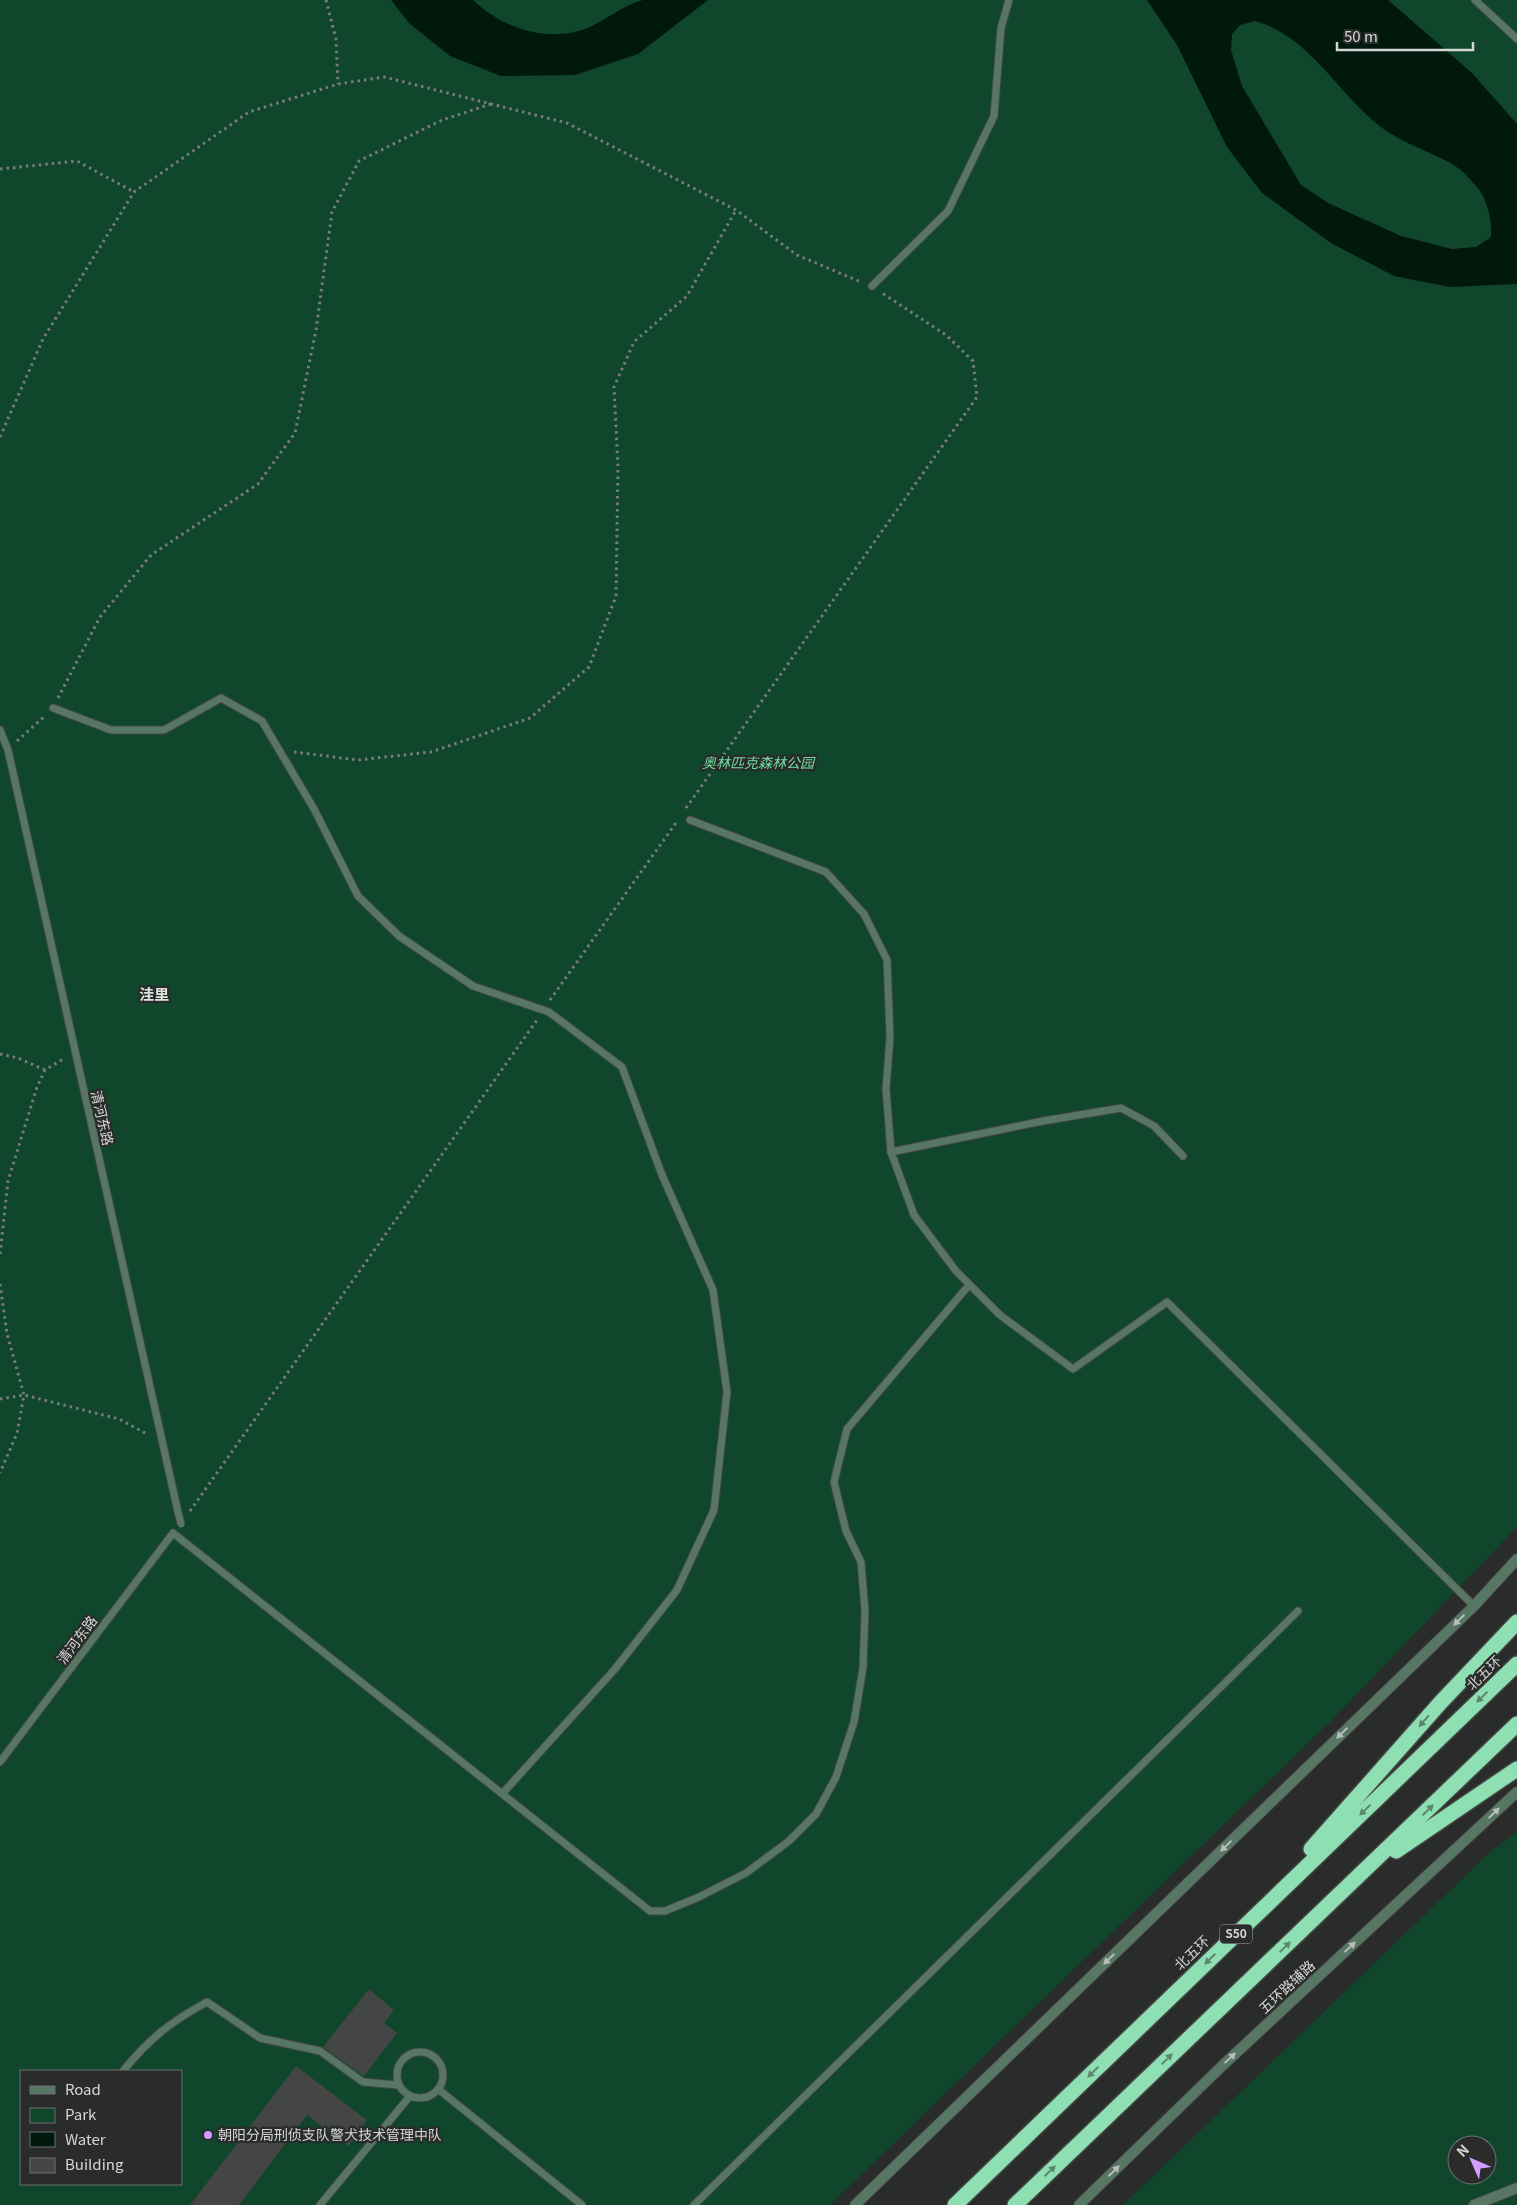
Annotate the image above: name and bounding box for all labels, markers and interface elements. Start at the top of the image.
scale bar [1337,20,1473,52]
text: 50 m [1344,25,1378,46]
park label: 奥林匹克森林公园 [702,752,816,772]
district label: 洼里 [139,983,169,1004]
street label: 清河东路 [87,1088,119,1147]
street label: 清河东路 [51,1611,101,1668]
one-way arrow [1453,1614,1465,1626]
street label: 北五环 [1461,1650,1505,1694]
one-way arrow [1476,1691,1488,1703]
one-way arrow [1418,1715,1430,1727]
one-way arrow [1337,1727,1349,1739]
one-way arrow [1359,1804,1371,1816]
one-way arrow [1421,1804,1433,1816]
one-way arrow [1488,1807,1500,1819]
one-way arrow [1220,1840,1232,1852]
road number: S50 [1220,1925,1252,1944]
street label: 北五环 [1169,1930,1213,1974]
one-way arrow [1279,1941,1291,1953]
one-way arrow [1343,1942,1356,1953]
one-way arrow [1103,1953,1115,1965]
one-way arrow [1204,1953,1216,1965]
street label: 五环路辅路 [1254,1955,1319,2017]
one-way arrow [1224,2052,1236,2064]
one-way arrow [1161,2053,1173,2065]
one-way arrow [1087,2066,1099,2078]
legend [20,2070,182,2185]
text: Road [65,2078,101,2099]
text: Park [65,2103,97,2124]
place label: 朝阳分局刑侦支队警犬技术管理中队 [218,2124,442,2144]
text: Water [65,2128,106,2149]
marker: 朝阳分局刑侦支队警犬技术管理中队 [202,2129,214,2141]
north arrow [1447,2135,1497,2185]
text: N [1451,2139,1473,2161]
text: Building [65,2153,124,2174]
one-way arrow [1044,2165,1056,2177]
one-way arrow [1107,2165,1119,2177]

